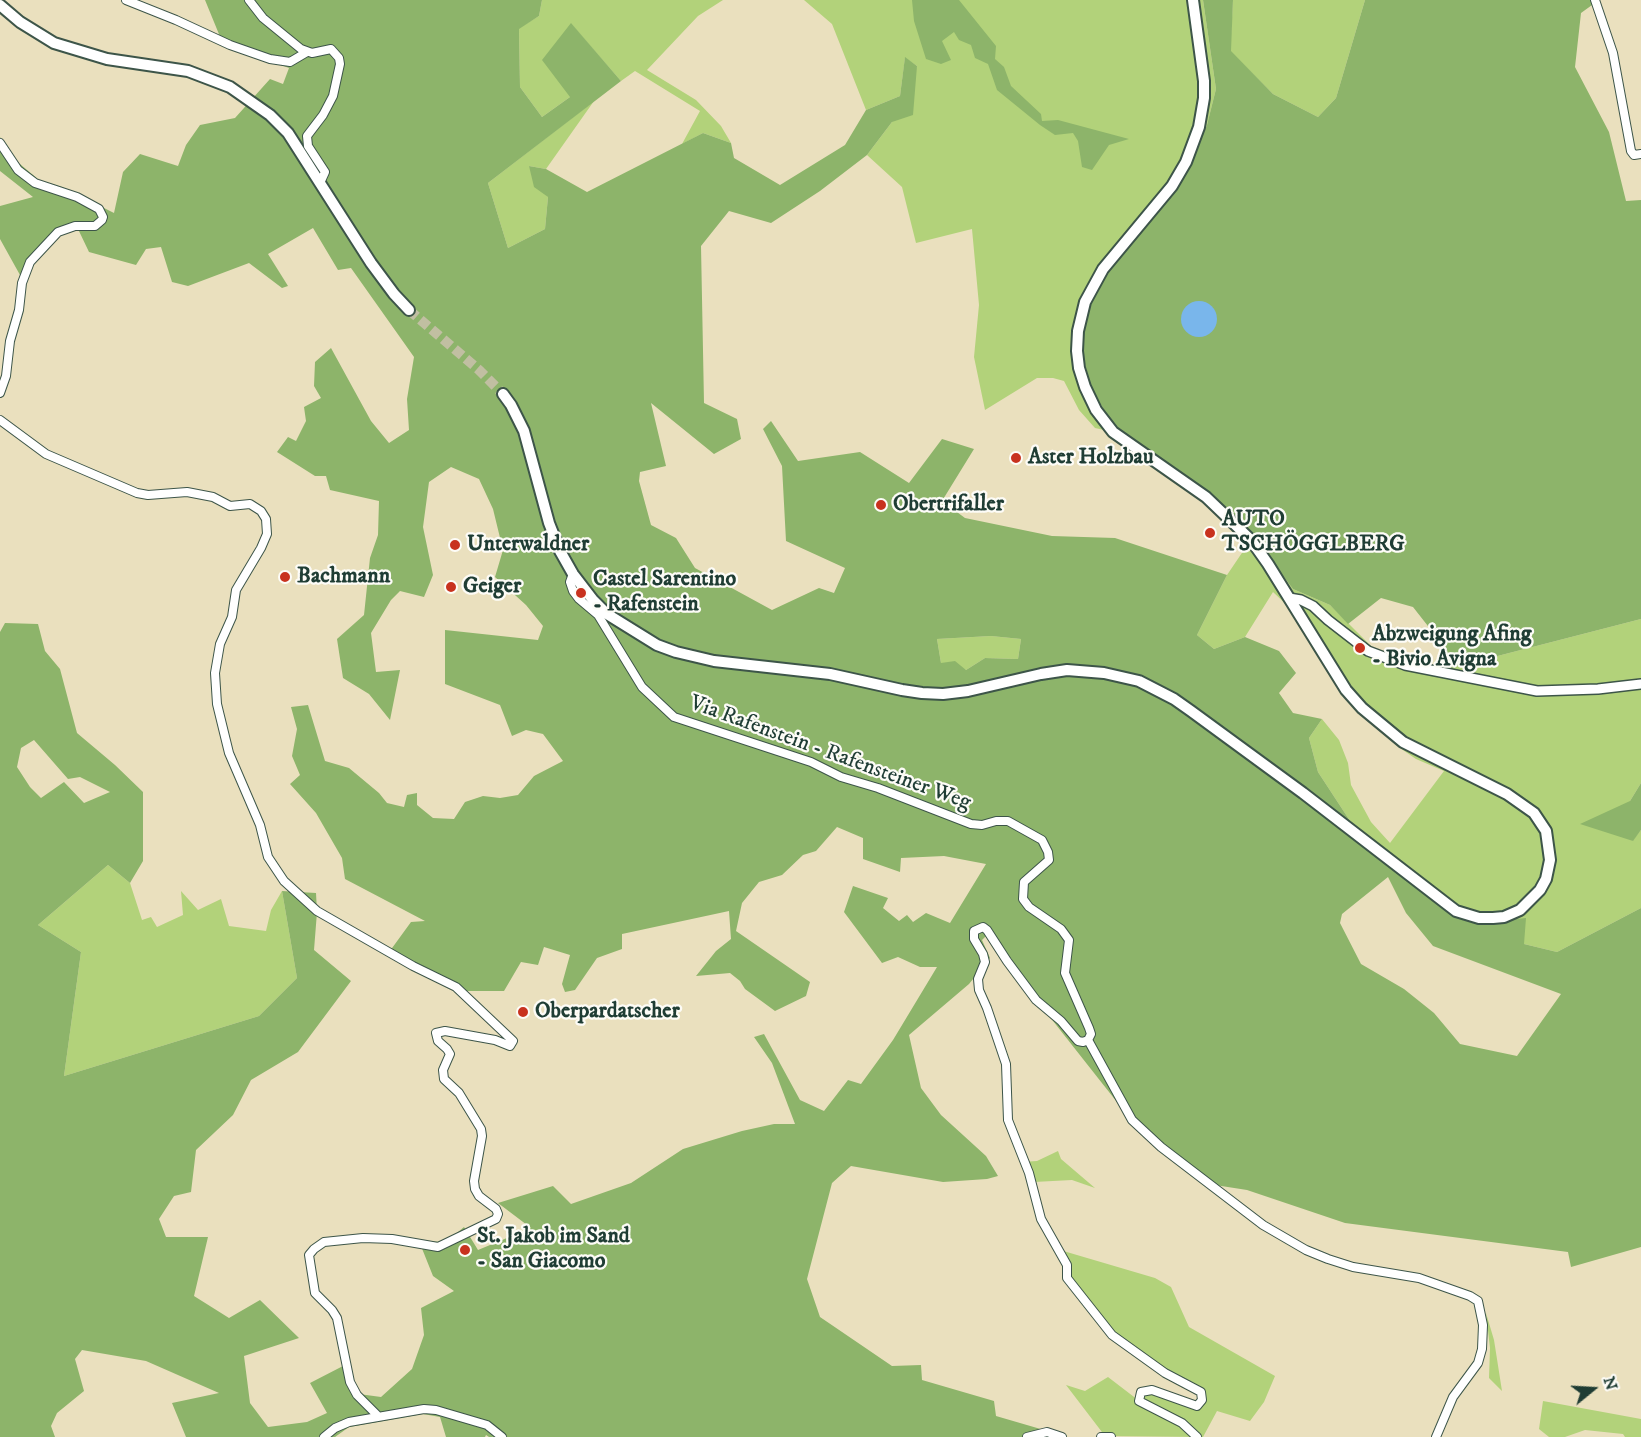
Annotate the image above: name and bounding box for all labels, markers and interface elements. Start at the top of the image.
place label: Aster Holzbau [1028,445,1154,471]
marker: Aster Holzbau [1009,451,1023,465]
place label: Obertrifaller [893,492,1004,518]
marker: Obertrifaller [874,498,888,512]
place label: AUTO TSCHÖGGLBERG [1222,507,1405,558]
marker: AUTO TSCHÖGGLBERG [1203,526,1217,540]
place label: Unterwaldner [467,532,589,558]
marker: Unterwaldner [448,538,462,552]
place label: Bachmann [297,564,390,590]
place label: Castel Sarentino - Rafenstein [593,567,736,618]
marker: Bachmann [278,570,292,584]
place label: Geiger [463,574,521,600]
marker: Geiger [444,580,458,594]
marker: Castel Sarentino - Rafenstein [574,586,588,600]
place label: Abzweigung Afing - Bivio Avigna [1372,622,1532,674]
marker: Abzweigung Afing - Bivio Avigna [1353,641,1367,655]
street label: Via Rafenstein - Rafensteiner Weg [686,691,974,817]
place label: Oberpardatscher [535,999,680,1025]
marker: Oberpardatscher [516,1005,530,1019]
place label: St. Jakob im Sand - San Giacomo [477,1224,630,1276]
marker: St. Jakob im Sand - San Giacomo [458,1243,472,1257]
north arrow [1563,1359,1623,1419]
text: N [1599,1374,1622,1393]

